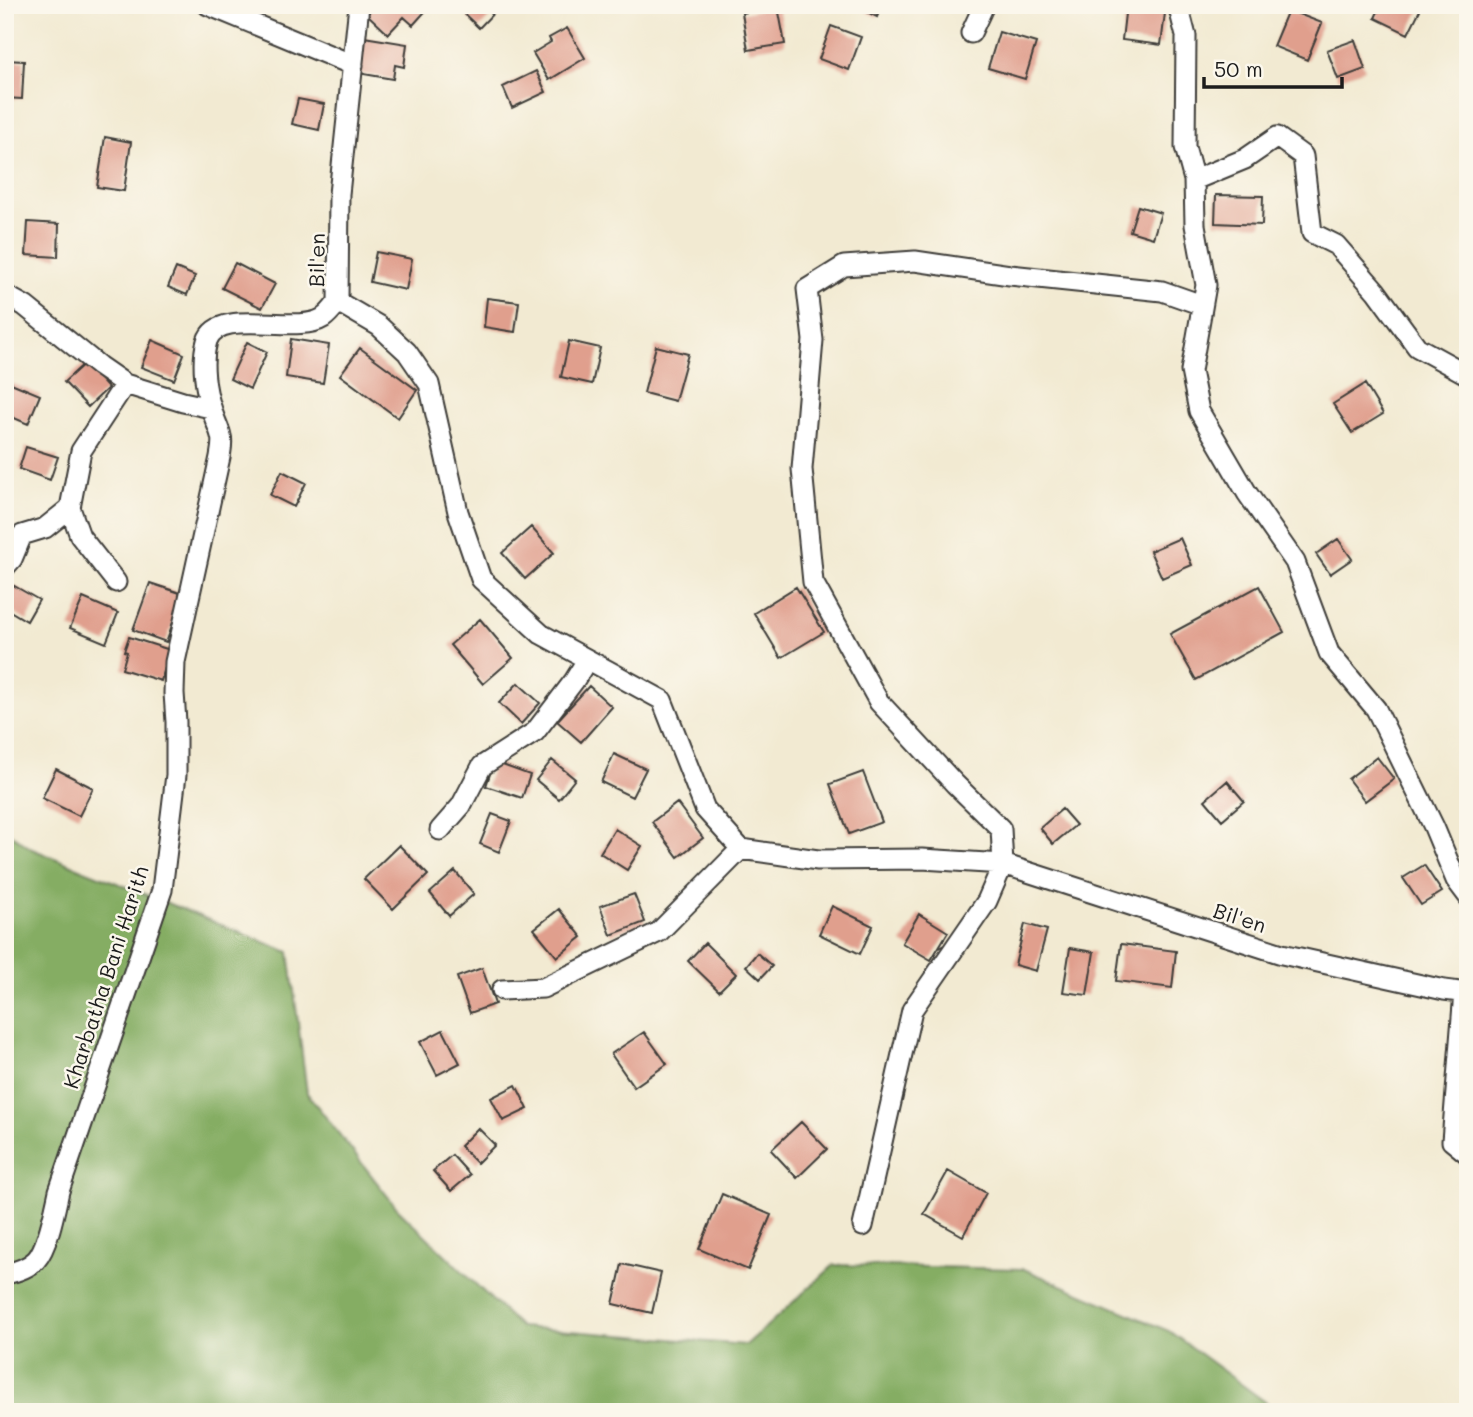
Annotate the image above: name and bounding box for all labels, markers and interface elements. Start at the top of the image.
scale bar [1204,46,1342,90]
text: 50 m [1214,55,1263,82]
street label: Bil'en [302,233,330,287]
street label: Kharbatha Bani Harith [56,862,154,1092]
street label: Bil'en [1210,896,1270,938]

